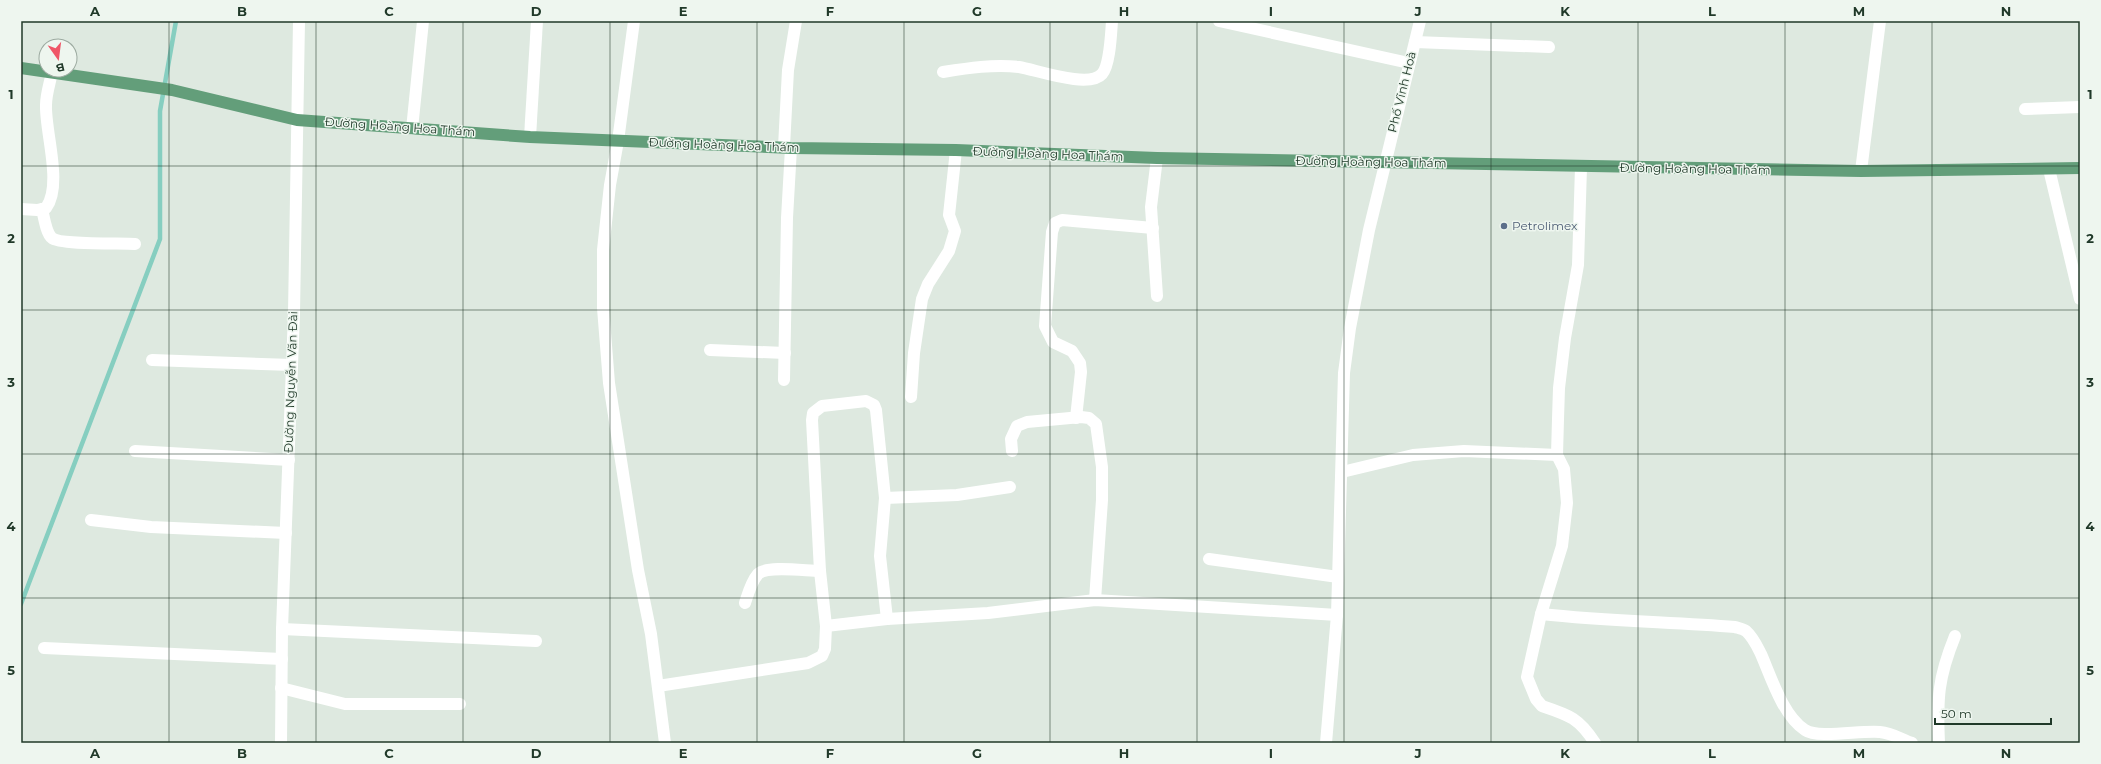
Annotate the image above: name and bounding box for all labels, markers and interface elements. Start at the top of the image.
text: A [89,3,101,19]
text: B [237,3,247,19]
text: C [384,3,394,19]
text: D [531,3,542,19]
text: E [679,3,688,19]
text: F [826,3,834,19]
text: G [972,3,982,19]
text: H [1119,3,1129,19]
text: I [1269,3,1273,19]
text: J [1413,3,1422,19]
text: K [1560,3,1570,19]
text: L [1708,3,1716,19]
text: M [1853,3,1865,19]
text: N [2001,3,2011,19]
north arrow [38,38,78,78]
street label: Phố Vĩnh Hoà [1384,50,1419,134]
text: B [55,60,66,76]
text: 1 [8,86,14,102]
text: 1 [2087,86,2093,102]
street label: Đường Hoàng Hoa Thám [324,114,476,139]
street label: Đường Hoàng Hoa Thám [648,134,800,155]
street label: Đường Hoàng Hoa Thám [972,143,1124,164]
street label: Đường Hoàng Hoa Thám [1295,153,1447,170]
street label: Đường Hoàng Hoa Thám [1619,160,1771,177]
place label: Petrolimex [1512,218,1578,233]
marker: Petrolimex [1499,221,1509,231]
text: 2 [7,230,15,246]
text: 2 [2086,230,2094,246]
street label: Đường Nguyễn Văn Đài [281,311,300,453]
text: 3 [6,374,15,390]
text: 3 [2085,374,2094,390]
text: 4 [7,518,16,534]
text: 4 [2086,518,2095,534]
text: 5 [7,662,15,678]
text: 5 [2086,662,2094,678]
scale bar [1935,700,2051,726]
text: 50 m [1941,706,1972,721]
text: A [89,745,101,761]
text: B [237,745,247,761]
text: C [384,745,394,761]
text: D [531,745,542,761]
text: E [679,745,688,761]
text: F [826,745,834,761]
text: G [972,745,982,761]
text: H [1119,745,1129,761]
text: I [1269,745,1273,761]
text: J [1413,745,1422,761]
text: K [1560,745,1570,761]
text: L [1708,745,1716,761]
text: M [1853,745,1865,761]
text: N [2001,745,2011,761]

